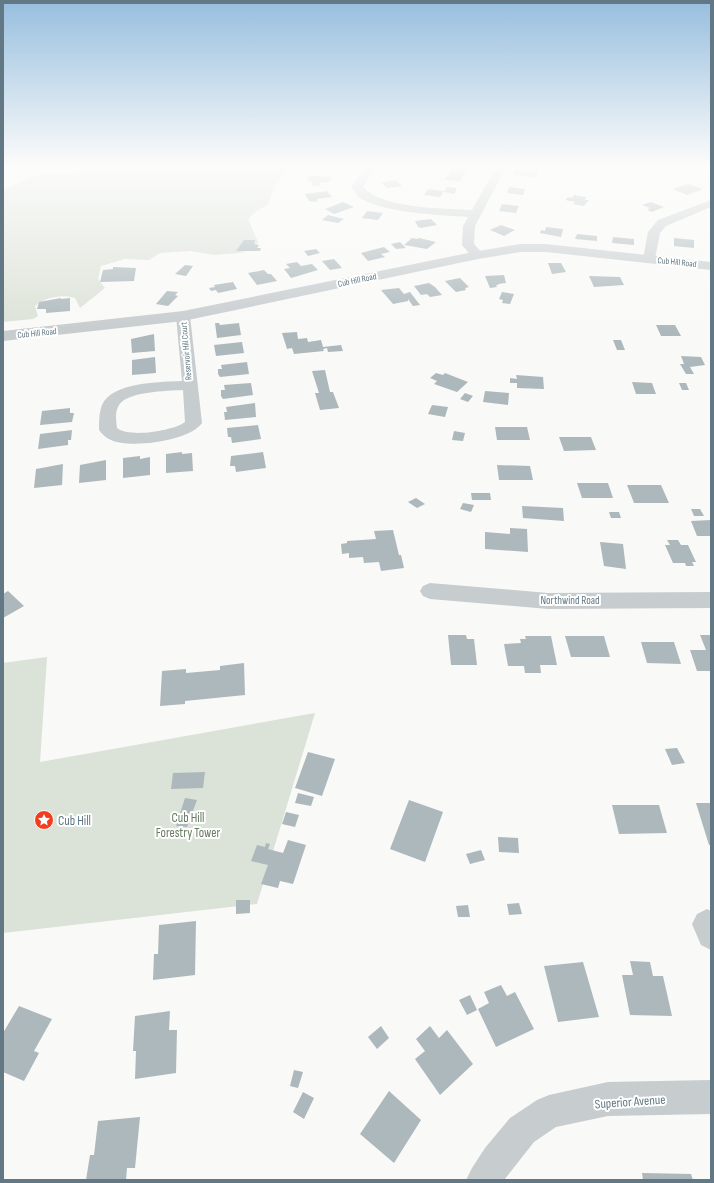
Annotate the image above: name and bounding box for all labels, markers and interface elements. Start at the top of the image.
street label: Cub Hill Road [657,255,697,270]
street label: Cub Hill Road [337,271,378,290]
street label: Reservoir Hill Court [178,321,195,380]
street label: Cub Hill Road [17,326,57,341]
street label: Northwind Road [540,594,600,607]
place icon: Cub Hill [33,809,55,831]
park label: Cub Hill Forestry Tower [156,810,220,841]
place label: Cub Hill [58,813,91,829]
street label: Superior Avenue [594,1092,666,1112]

